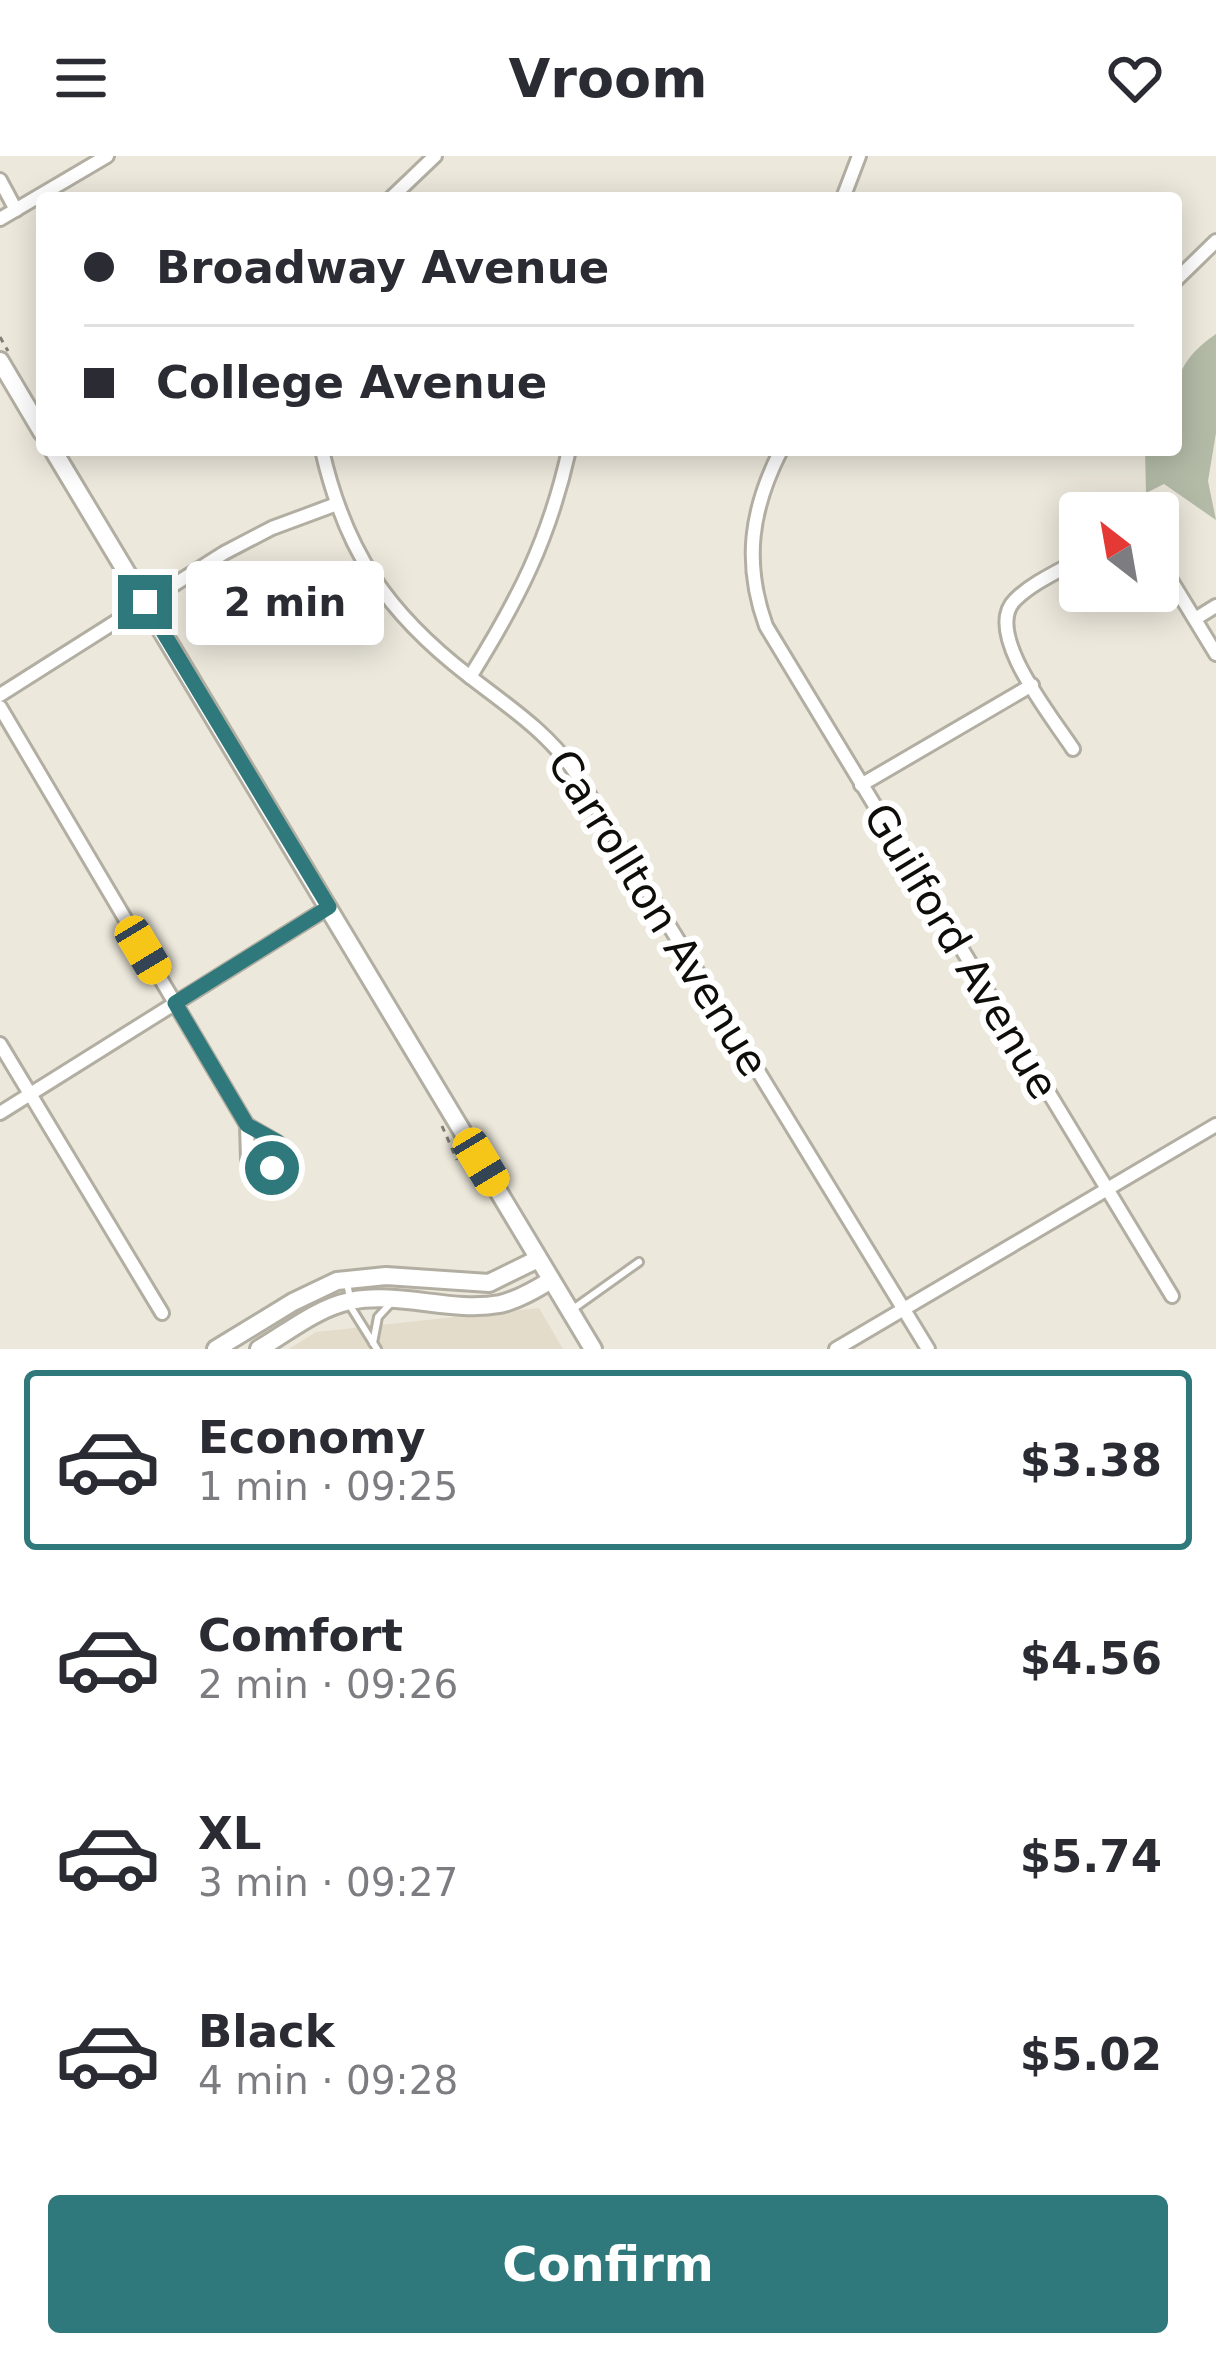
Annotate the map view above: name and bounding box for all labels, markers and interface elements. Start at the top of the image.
icon: menu [48,45,114,111]
icon: heart [1102,45,1168,111]
text: Vroom [509,47,707,110]
text: Broadway Avenue [156,241,609,294]
text: College Avenue [156,356,547,409]
north arrow [1059,492,1179,612]
map controls [1059,492,1179,612]
callout: 2 min [187,560,385,644]
route end [118,575,172,629]
text: 2 min [224,580,346,625]
street label: Carrollton Avenue [538,741,778,1085]
street label: Guilford Avenue [854,795,1068,1107]
car [109,910,177,990]
car [447,1122,515,1202]
route start [245,1141,299,1195]
icon: car [54,1406,162,1514]
text: Economy [198,1411,426,1464]
text: $3.38 [1020,1434,1162,1487]
text: 1 min · 09:25 [198,1464,458,1509]
icon: car [54,1604,162,1712]
text: Comfort [198,1609,403,1662]
text: $4.56 [1020,1632,1162,1685]
text: 2 min · 09:26 [198,1662,458,1707]
icon: car [54,1802,162,1910]
text: XL [198,1807,261,1860]
text: $5.74 [1020,1830,1162,1883]
text: 3 min · 09:27 [198,1860,458,1905]
icon: car [54,2000,162,2108]
text: Black [198,2005,335,2058]
text: $5.02 [1020,2028,1162,2081]
text: 4 min · 09:28 [198,2058,458,2103]
button: Confirm [48,2195,1168,2333]

